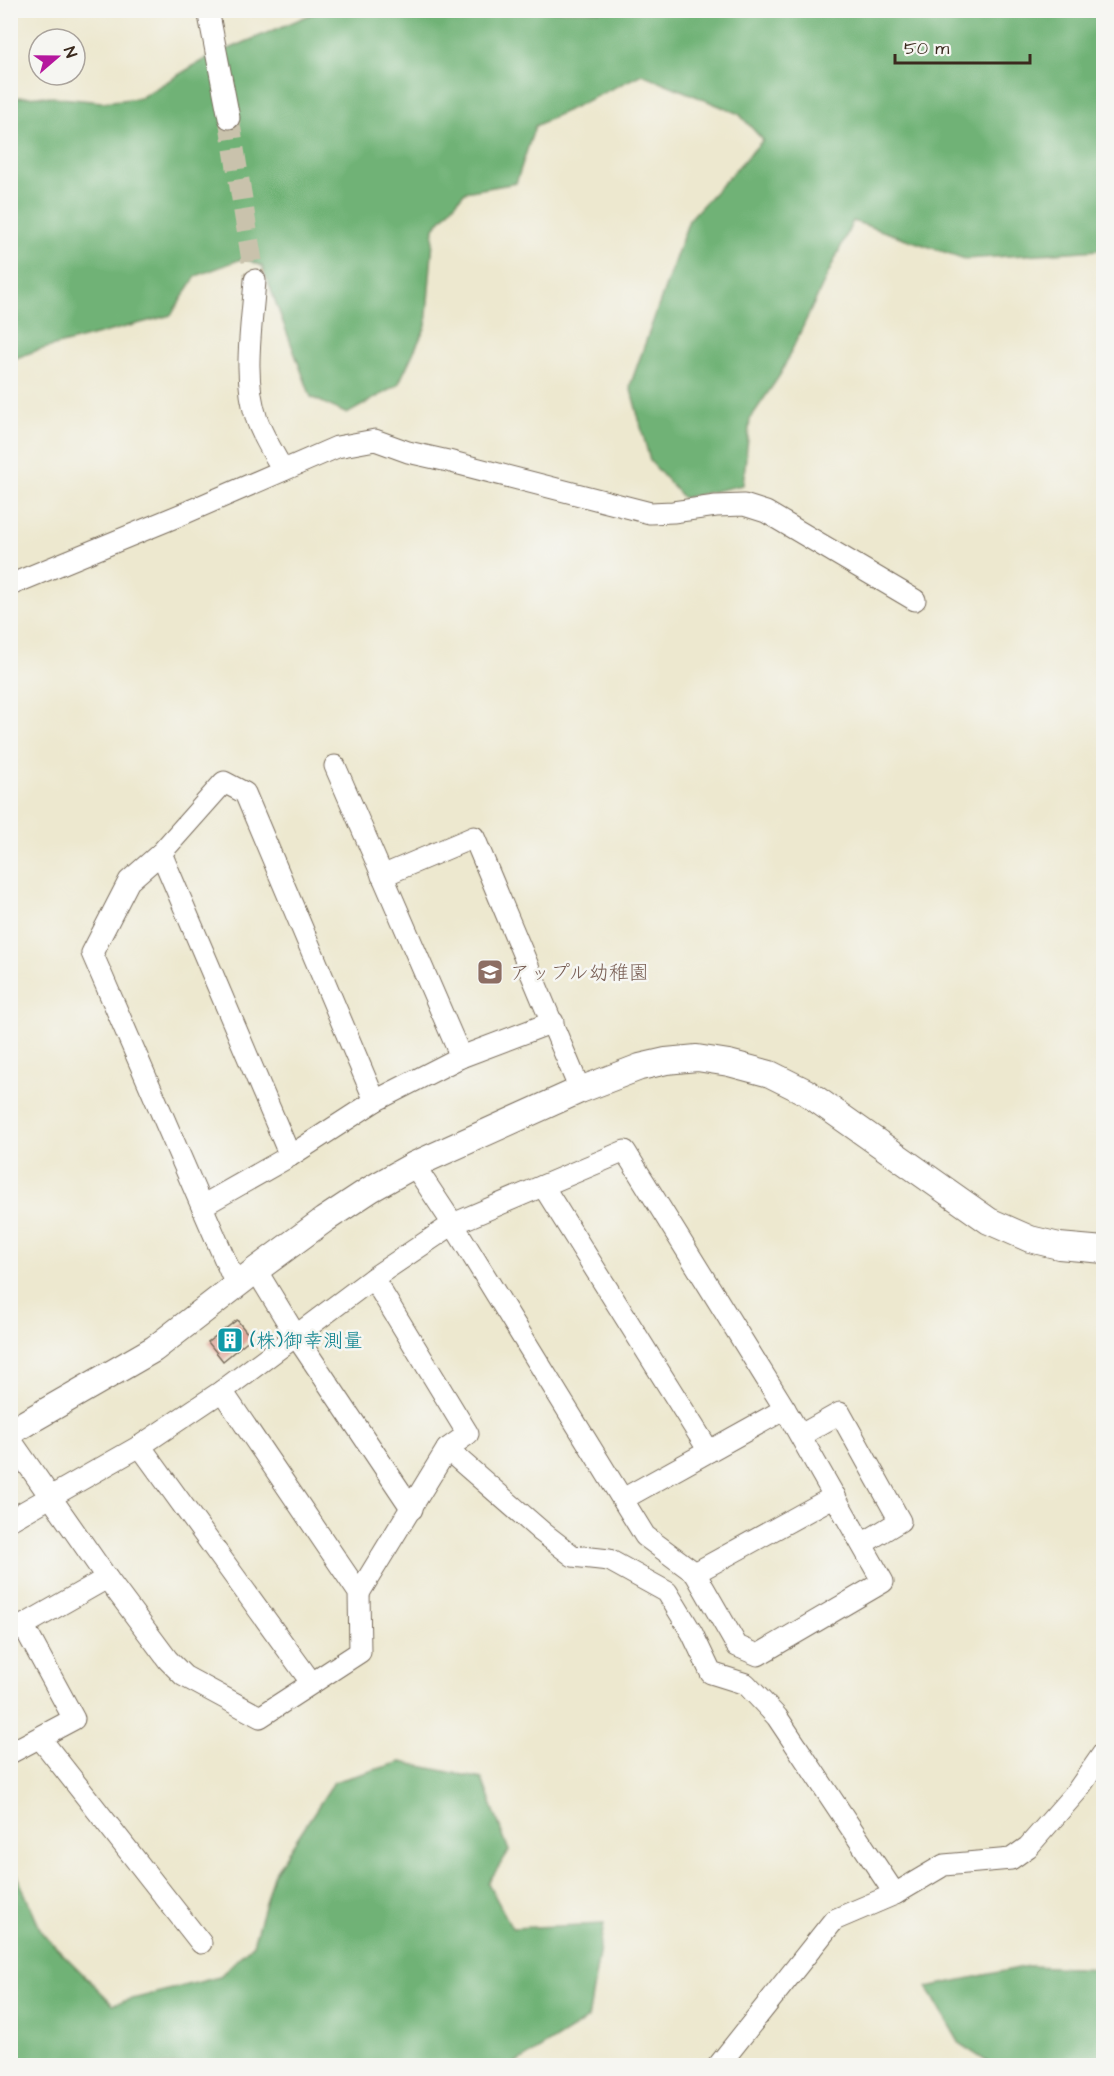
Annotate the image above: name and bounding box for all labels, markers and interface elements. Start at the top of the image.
north arrow [27,27,87,87]
scale bar [895,27,1030,65]
text: 50 m [904,36,949,61]
text: N [58,44,82,61]
school or university icon: アップル幼稚園 [475,957,505,987]
place label: アップル幼稚園 [510,959,649,987]
building icon: (株)御幸測量 [215,1325,245,1355]
place label: (株)御幸測量 [250,1327,363,1355]

